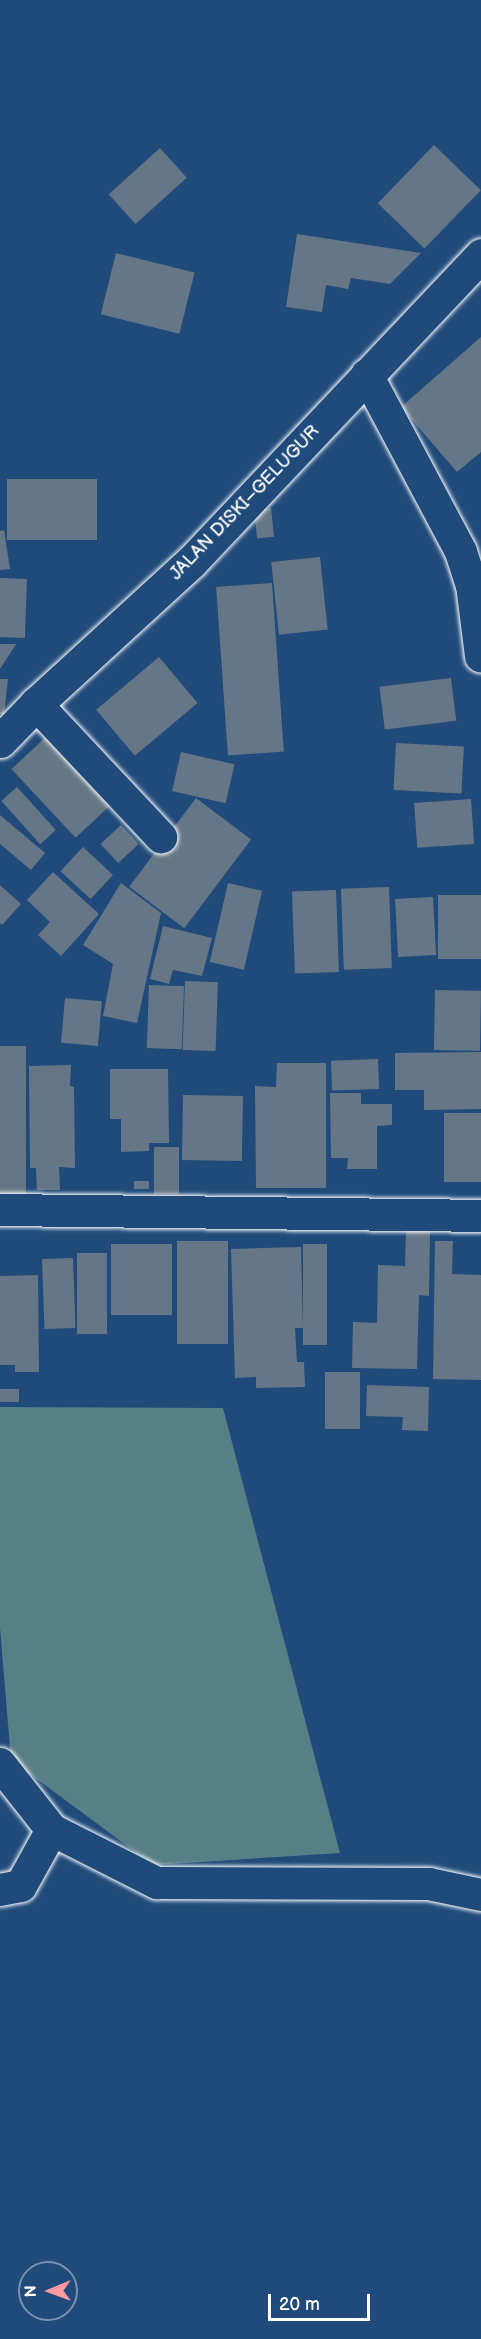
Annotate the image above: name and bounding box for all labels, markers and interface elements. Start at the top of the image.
street label: JALAN DISKI–GELUGUR [166,421,324,585]
north arrow [18,2261,78,2321]
scale bar [271,2282,373,2320]
text: N [22,2285,41,2297]
text: 20 m [279,2294,320,2315]

